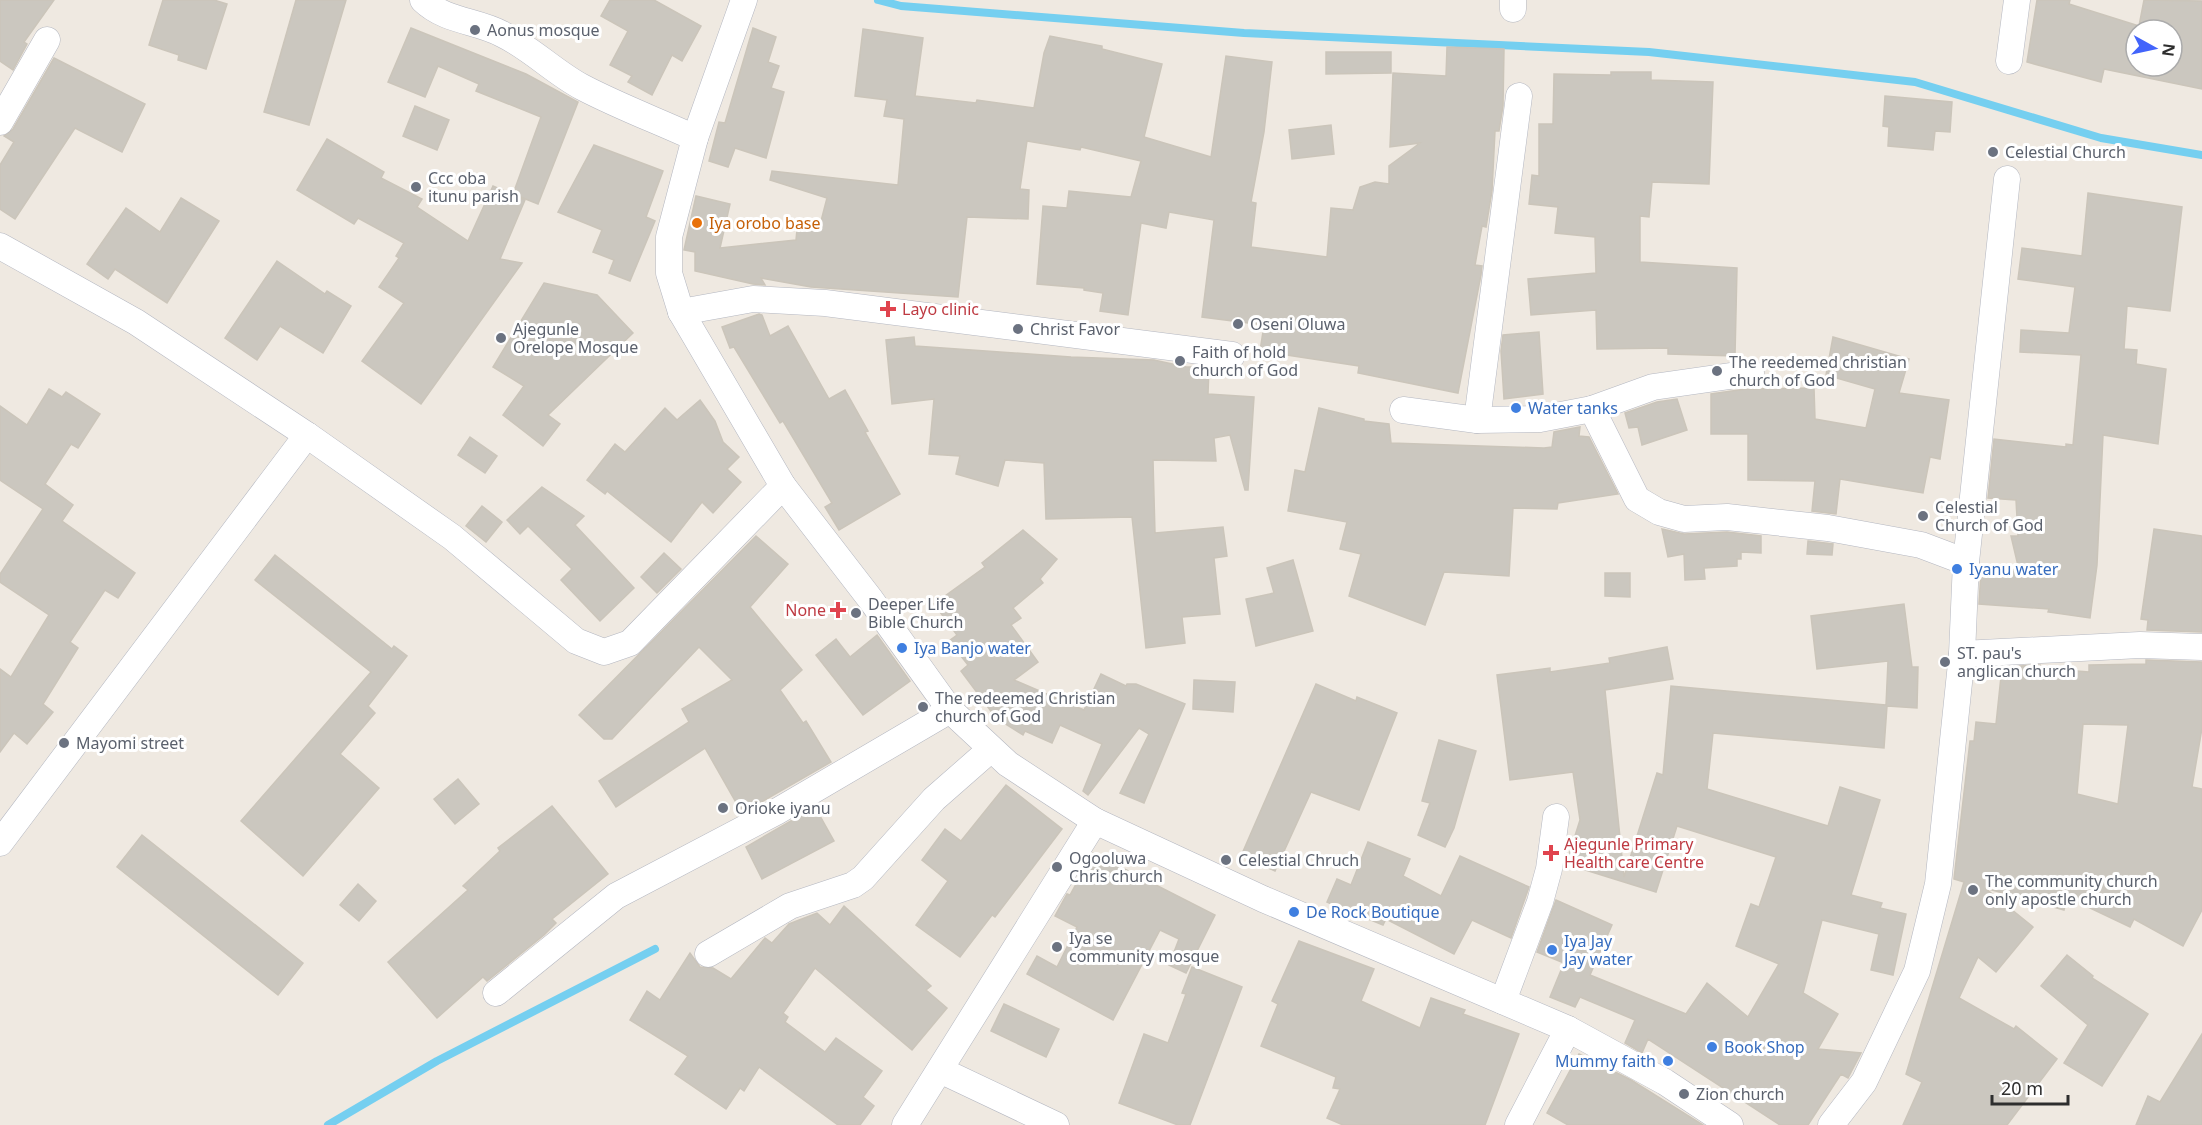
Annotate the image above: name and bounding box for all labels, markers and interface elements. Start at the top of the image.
north arrow [2124,18,2184,78]
place label: Aonus mosque [487,19,600,41]
marker: Aonus mosque [468,23,482,37]
text: N [2157,42,2181,58]
place label: Celestial Church [2005,141,2126,163]
marker: Celestial Church [1986,145,2000,159]
place label: Ccc oba itunu parish [428,167,519,207]
marker: Ccc oba itunu parish [409,180,423,194]
place label: Iya orobo base [709,212,821,234]
marker: Iya orobo base [690,216,704,230]
place label: Layo clinic [902,298,979,320]
marker: Layo clinic [879,300,897,318]
place label: Oseni Oluwa [1250,313,1345,335]
marker: Oseni Oluwa [1231,317,1245,331]
place label: Ajegunle Orelope Mosque [513,318,638,358]
place label: Christ Favor [1030,318,1120,340]
marker: Christ Favor [1011,322,1025,336]
marker: Ajegunle Orelope Mosque [494,331,508,345]
place label: Faith of hold church of God [1192,341,1298,381]
place label: The reedemed christian church of God [1729,351,1907,391]
marker: Faith of hold church of God [1173,354,1187,368]
marker: The reedemed christian church of God [1710,364,1724,378]
place label: Water tanks [1528,397,1618,419]
marker: Water tanks [1509,401,1523,415]
place label: Celestial Church of God [1935,496,2043,536]
marker: Celestial Church of God [1916,509,1930,523]
place label: Iyanu water [1969,558,2059,580]
marker: Iyanu water [1950,562,1964,576]
place label: Deeper Life Bible Church [868,593,963,633]
place label: None [785,599,826,621]
marker: None [831,603,845,617]
marker: Deeper Life Bible Church [849,606,863,620]
place label: Iya Banjo water [914,637,1031,659]
marker: Iya Banjo water [895,641,909,655]
place label: ST. pau's anglican church [1957,642,2076,682]
marker: ST. pau's anglican church [1938,655,1952,669]
place label: The redeemed Christian church of God [935,687,1115,727]
marker: The redeemed Christian church of God [916,700,930,714]
place label: Mayomi street [76,732,184,754]
marker: Mayomi street [57,736,71,750]
place label: Orioke iyanu [735,797,831,819]
marker: Orioke iyanu [716,801,730,815]
place label: Ajegunle Primary Health care Centre [1564,833,1704,873]
marker: Ajegunle Primary Health care Centre [1542,844,1560,862]
place label: Ogooluwa Chris church [1069,847,1163,887]
place label: Celestial Chruch [1238,849,1359,871]
marker: Celestial Chruch [1219,853,1233,867]
marker: Ogooluwa Chris church [1050,860,1064,874]
place label: The community church only apostle church [1985,870,2158,910]
marker: The community church only apostle church [1966,883,1980,897]
place label: De Rock Boutique [1306,901,1440,923]
marker: De Rock Boutique [1287,905,1301,919]
place label: Iya se community mosque [1069,927,1219,967]
place label: Iya Jay Jay water [1562,930,1633,970]
marker: Iya se community mosque [1050,940,1064,954]
marker: Iya Jay Jay water [1545,943,1559,957]
place label: Book Shop [1724,1036,1805,1058]
marker: Book Shop [1705,1040,1719,1054]
place label: Mummy faith [1555,1050,1656,1072]
marker: Mummy faith [1661,1054,1675,1068]
scale bar [1992,1068,2068,1106]
text: 20 m [2001,1076,2043,1100]
place label: Zion church [1696,1083,1784,1105]
marker: Zion church [1677,1087,1691,1101]

